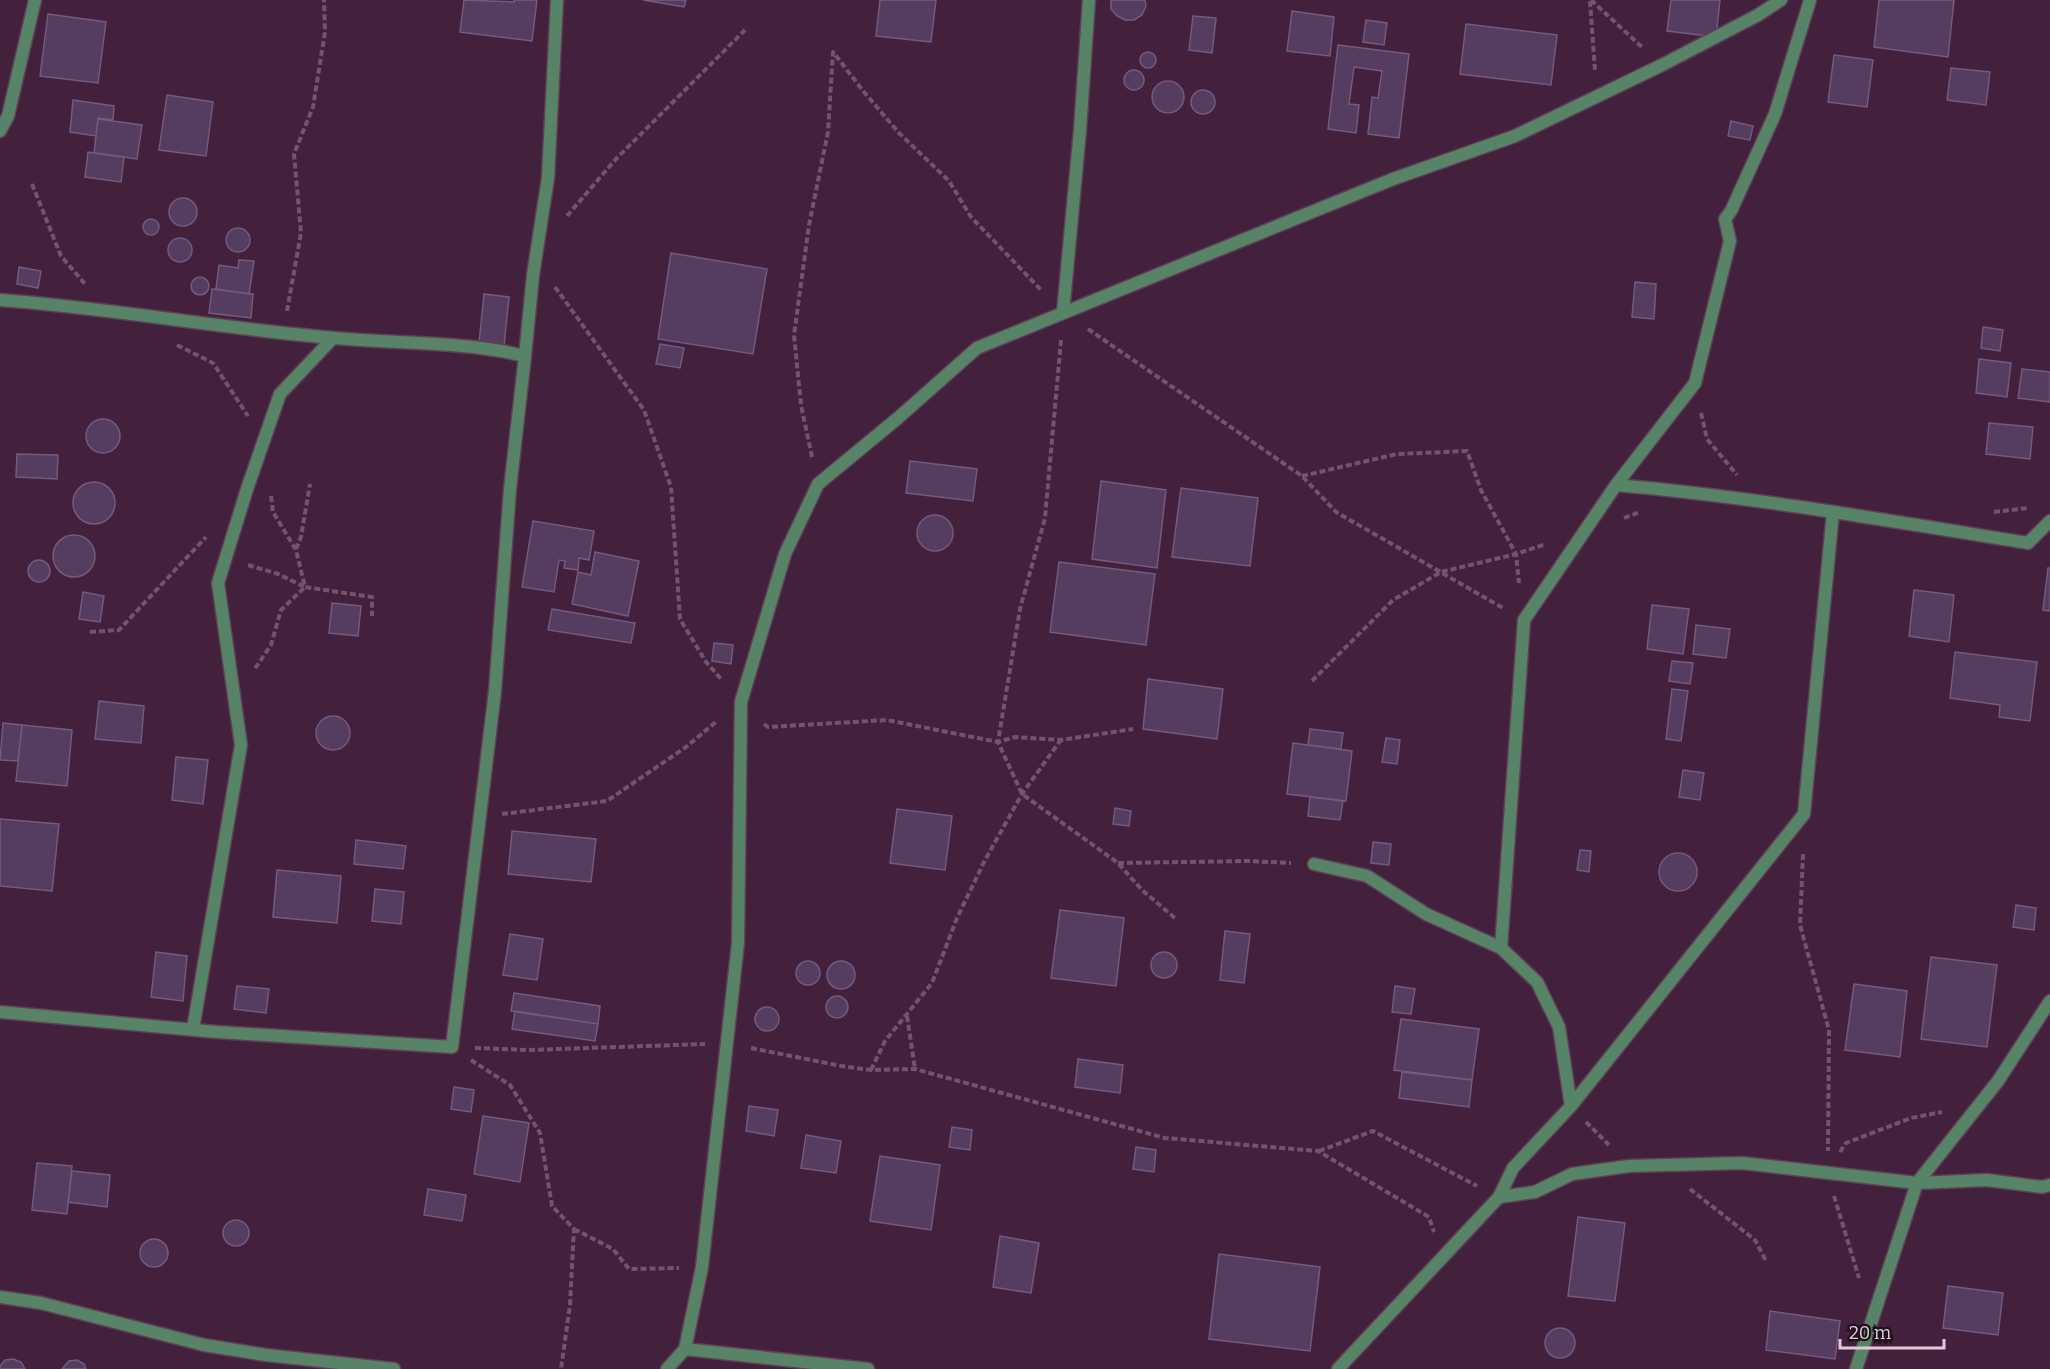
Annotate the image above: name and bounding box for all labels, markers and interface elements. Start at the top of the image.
scale bar [1840,1312,1944,1350]
text: 20 m [1849,1322,1891,1344]

